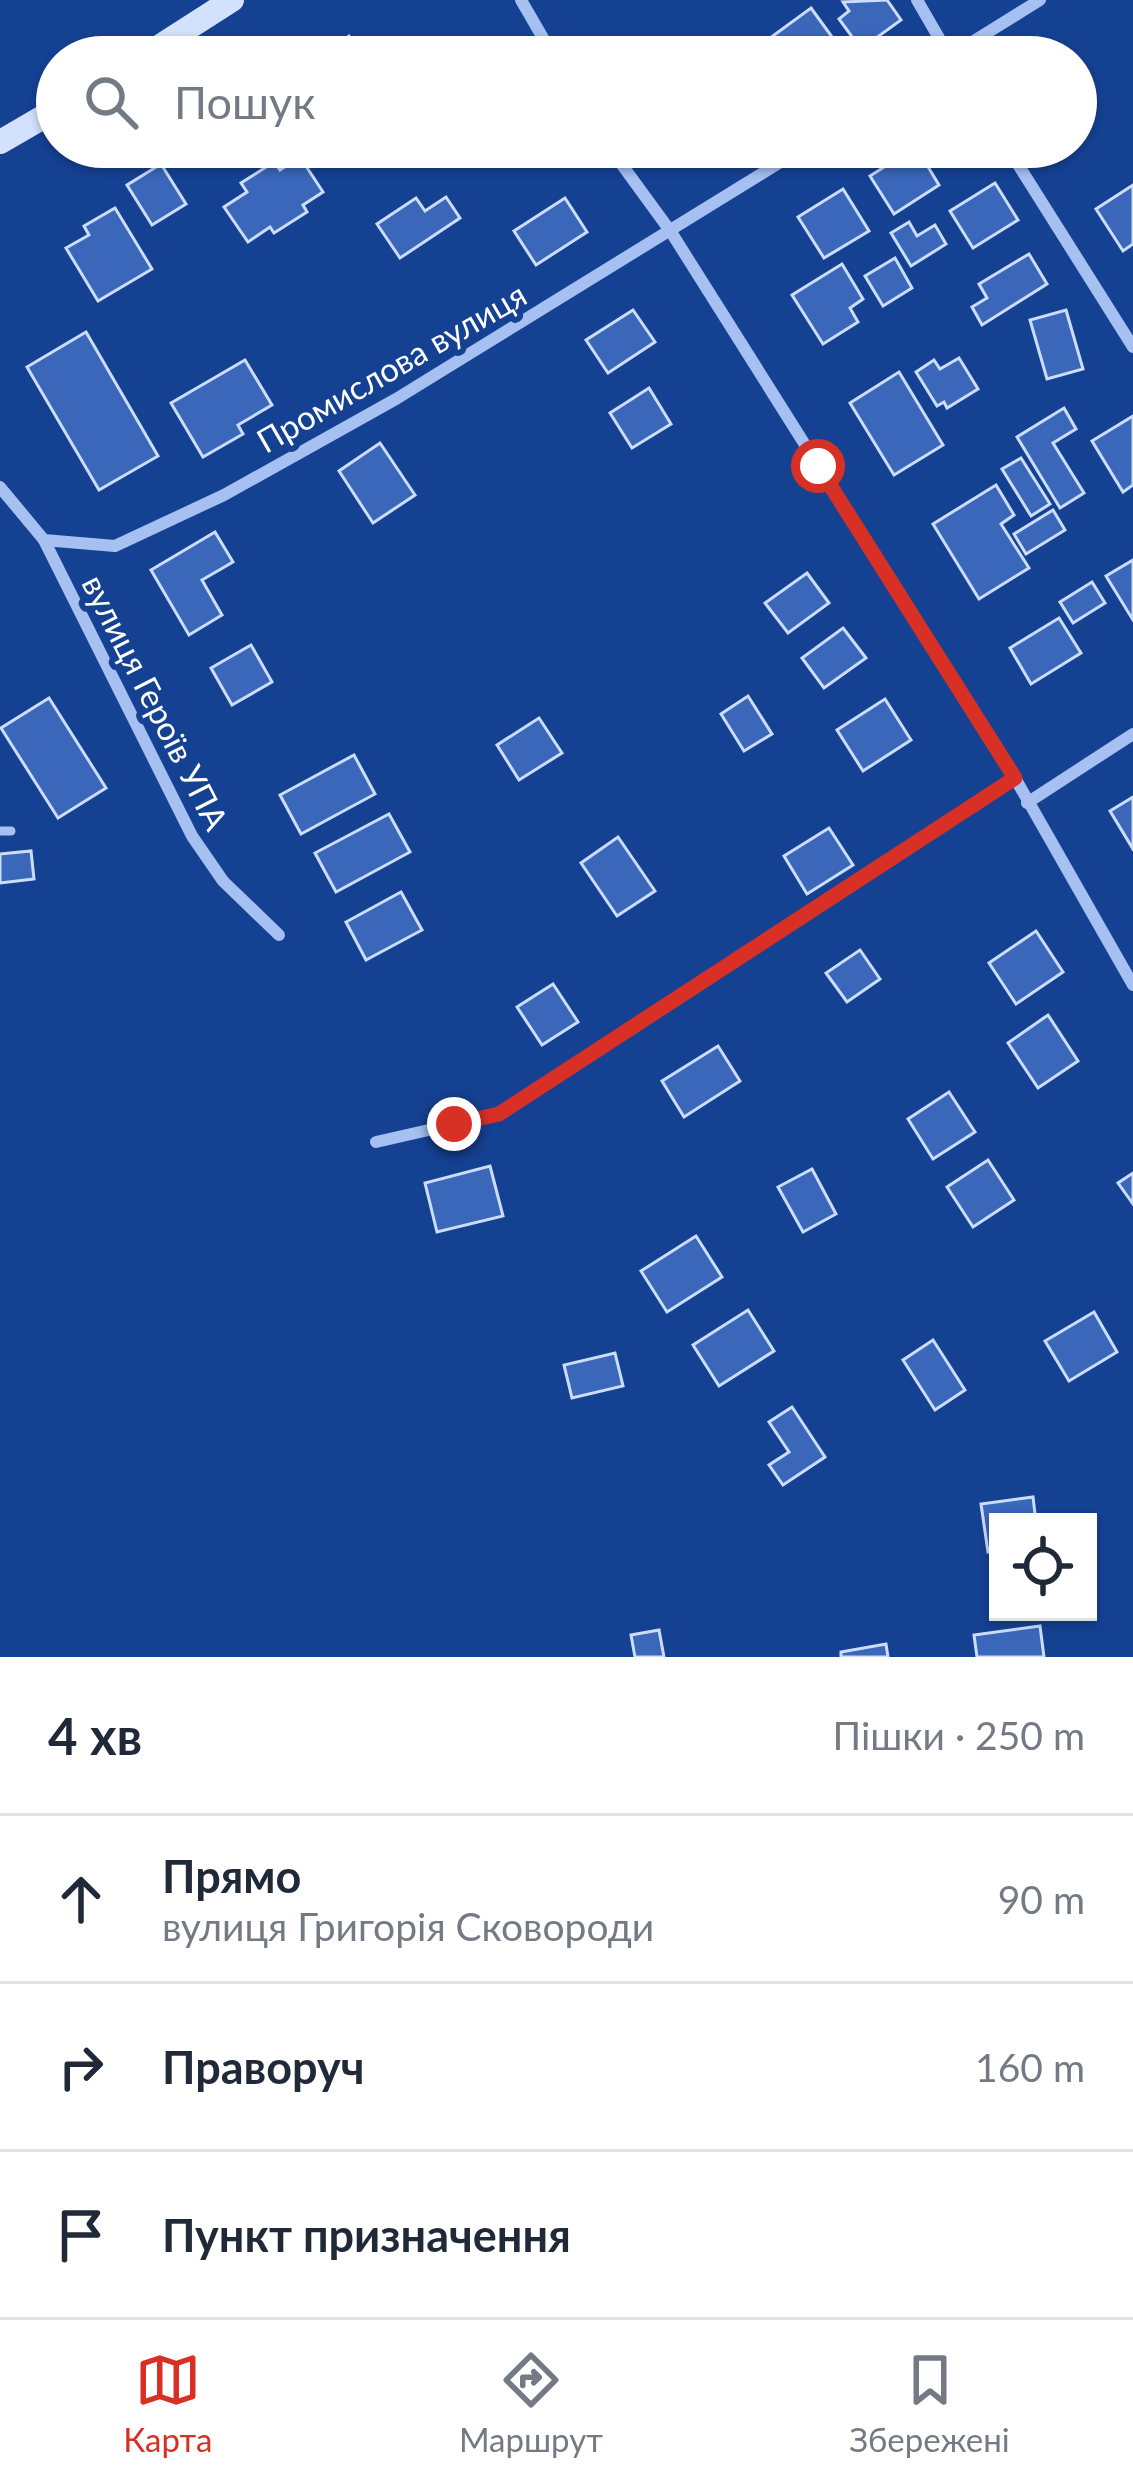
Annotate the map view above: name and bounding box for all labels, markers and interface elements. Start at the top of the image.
search box [36,36,1097,168]
icon: search [78,69,144,135]
text: Пошук [174,75,315,129]
street label: Промислова вулиця [249,274,533,460]
route start [791,439,845,493]
street label: вулиця Героїв УПА [74,568,238,837]
route end [427,1097,481,1151]
map controls [989,1513,1097,1621]
button: locate [989,1513,1097,1621]
text: 4 хв [48,1705,142,1766]
text: Пішки · 250 m [833,1712,1085,1758]
text: Прямо [162,1849,301,1903]
icon: ahead [48,1866,114,1932]
text: 90 m [998,1876,1085,1922]
text: вулиця Григорія Сковороди [162,1903,654,1949]
icon: right [48,2034,114,2100]
text: Праворуч [162,2040,364,2094]
text: 160 m [975,2044,1085,2090]
icon: arrive [48,2202,114,2268]
text: Пункт призначення [162,2208,571,2262]
tab: Карта [123,2347,212,2459]
tab: Маршрут [459,2347,603,2459]
tab: Збережені [849,2347,1010,2459]

